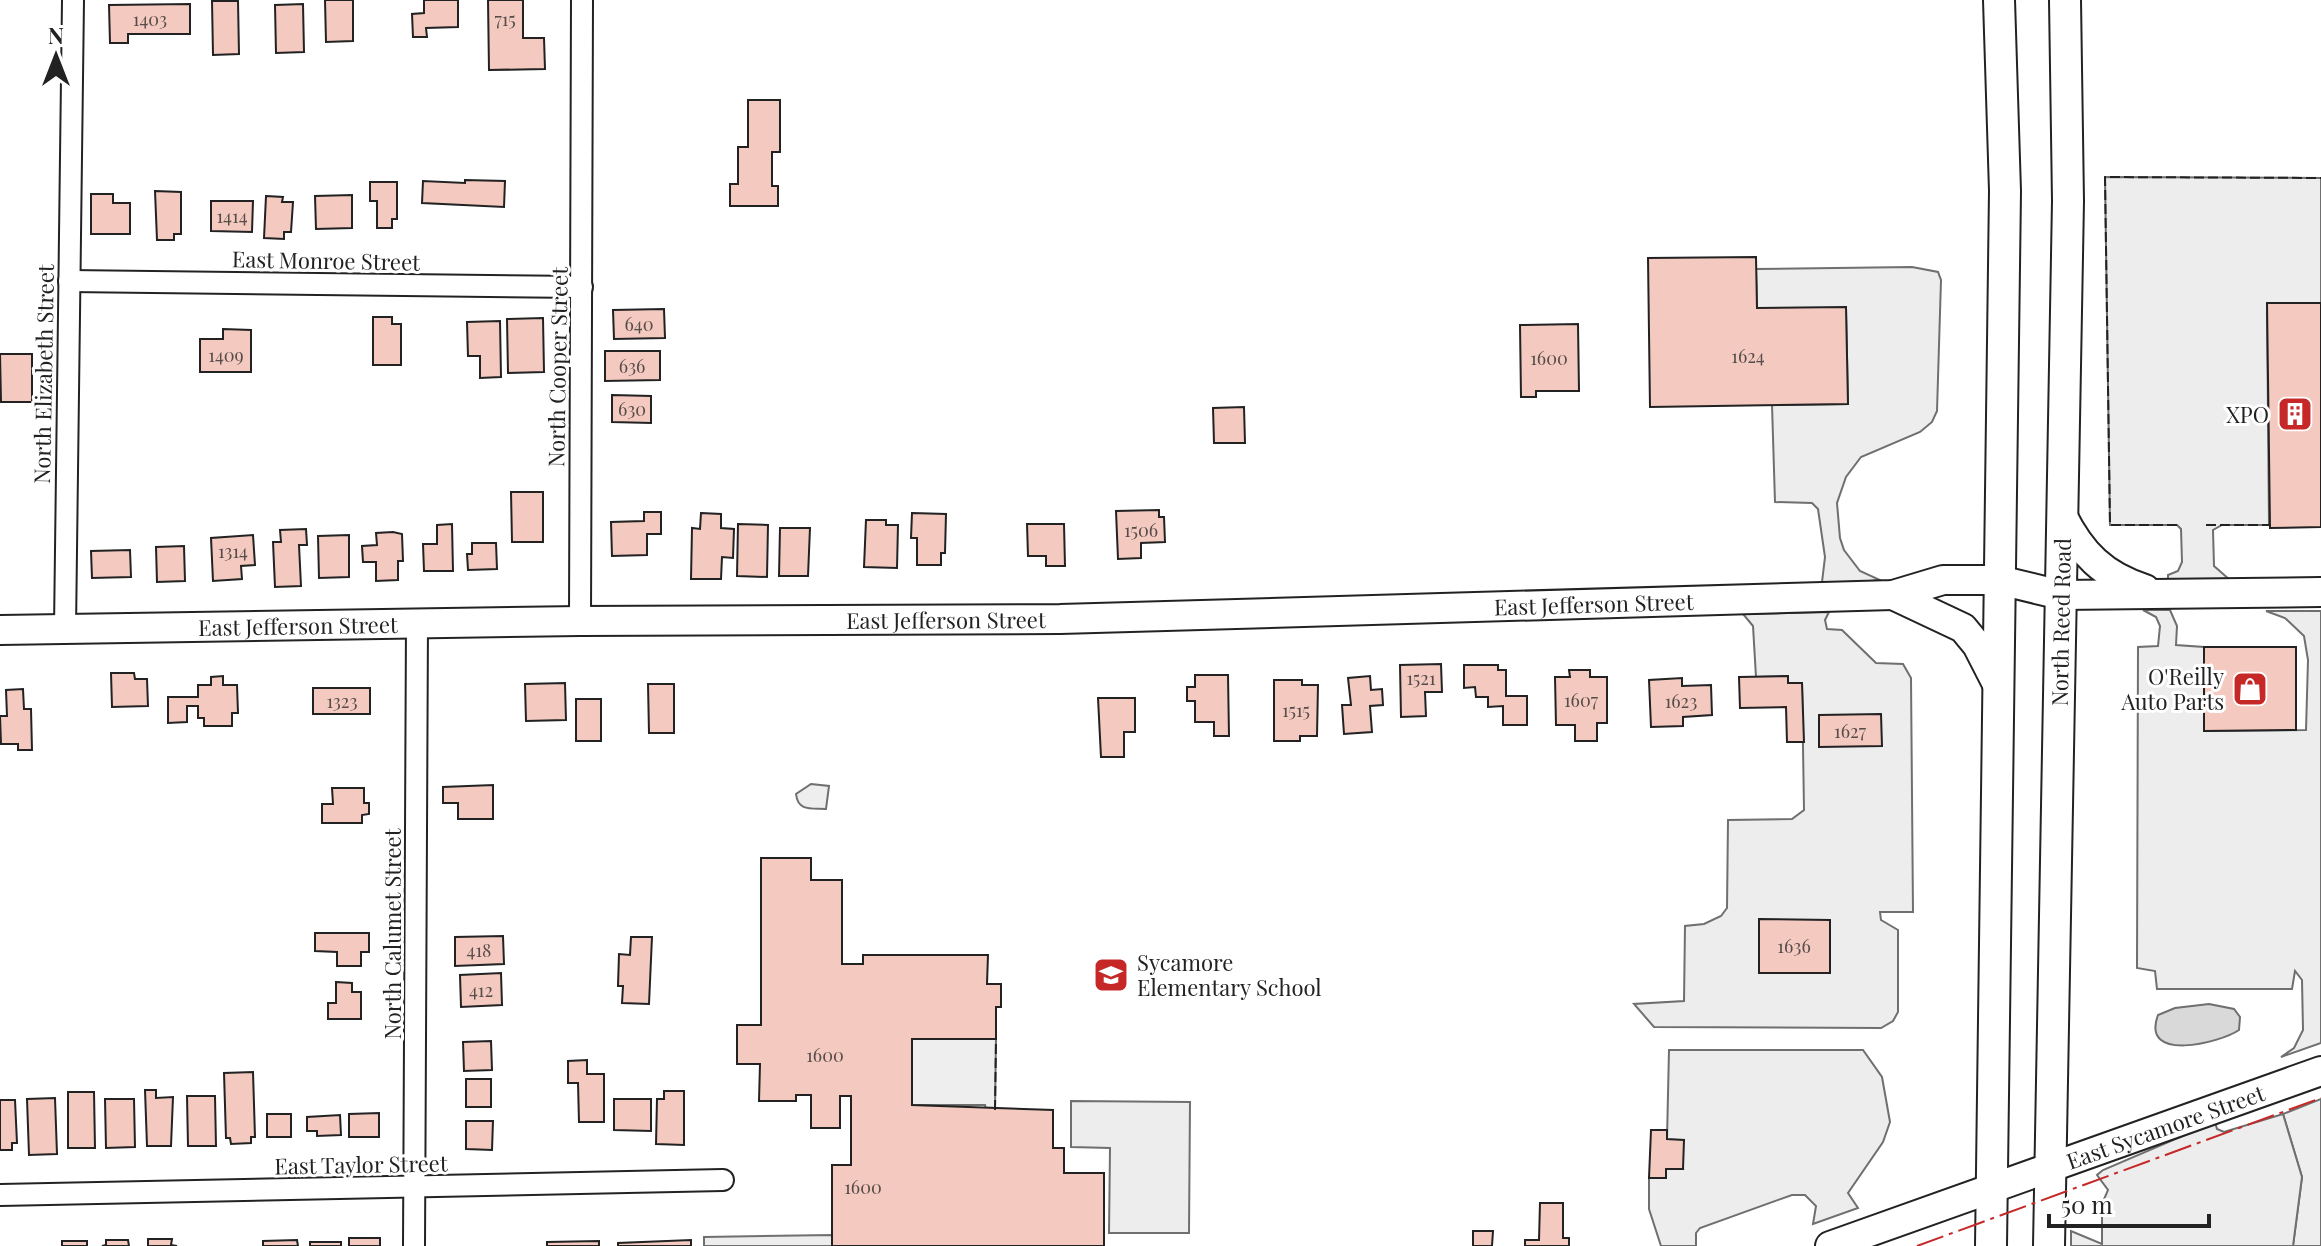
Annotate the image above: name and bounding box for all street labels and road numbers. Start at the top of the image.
street label: East Monroe Street [232,243,422,277]
street label: North Elizabeth Street [26,263,60,484]
street label: North Cooper Street [540,265,574,467]
street label: North Reed Road [2044,538,2077,706]
street label: East Jefferson Street [1493,586,1695,621]
street label: East Jefferson Street [846,604,1047,635]
street label: East Jefferson Street [198,609,399,642]
street label: North Calumet Street [377,827,407,1039]
street label: East Sycamore Street [2062,1077,2270,1176]
street label: East Taylor Street [274,1147,449,1181]

